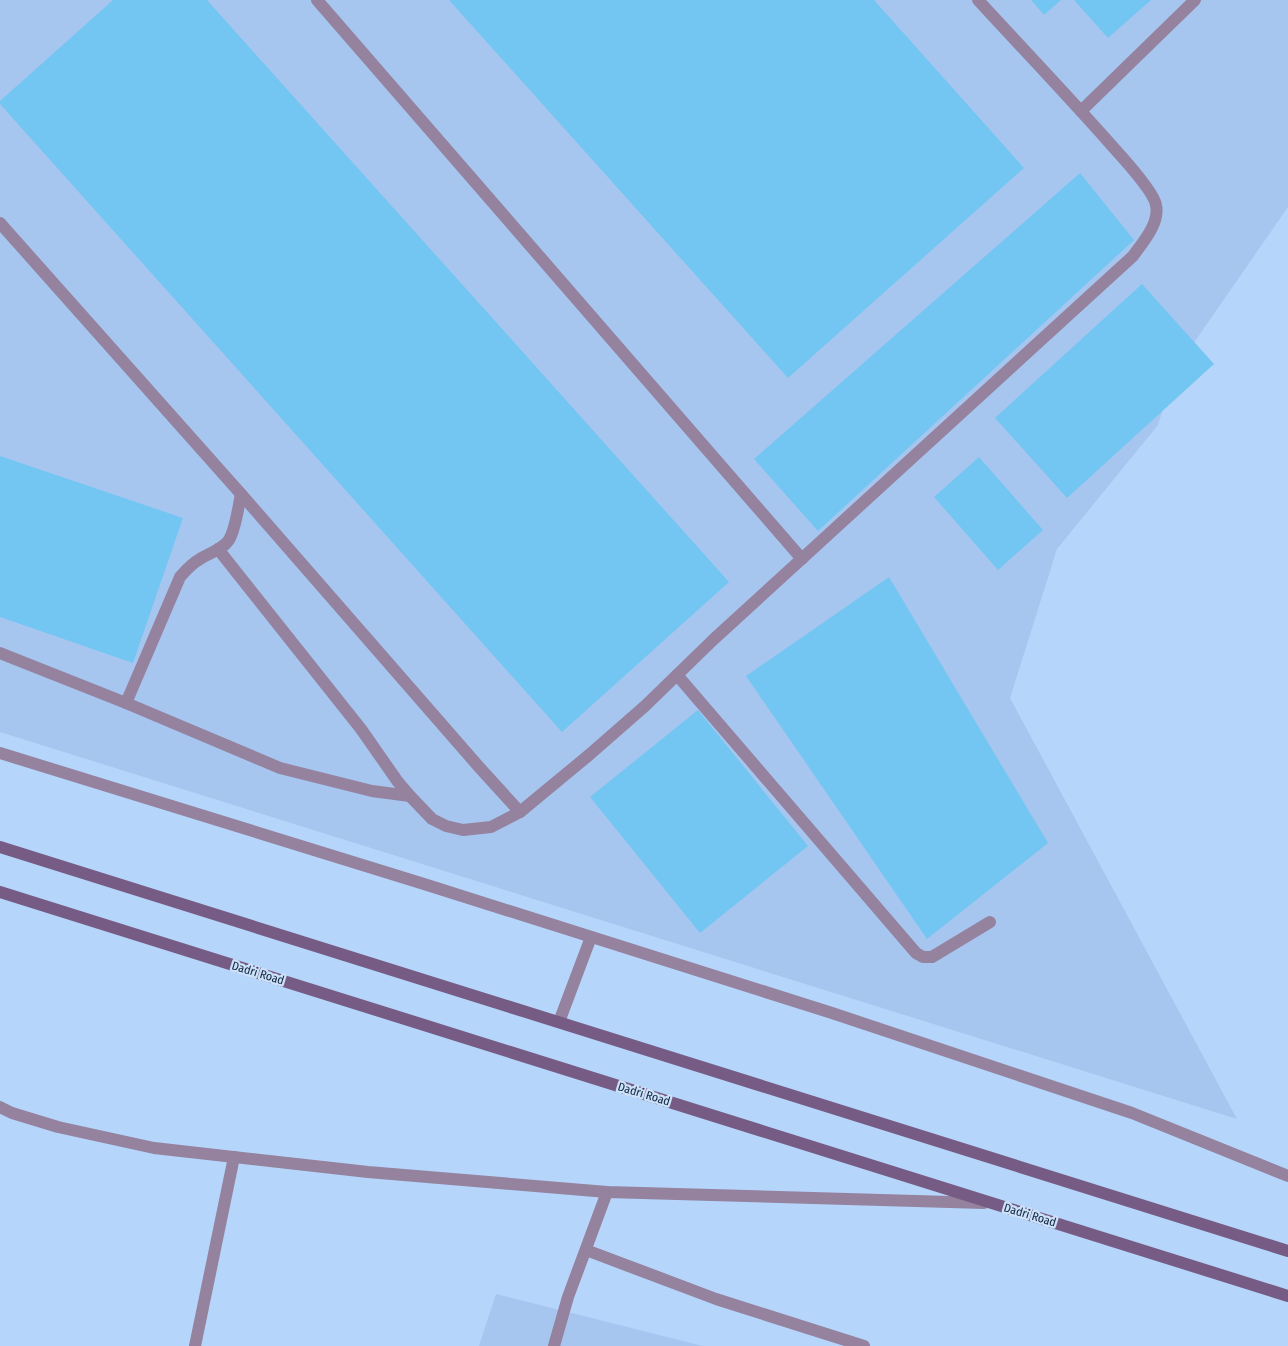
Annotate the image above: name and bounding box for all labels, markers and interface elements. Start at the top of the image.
street label: Dadri Road [230,958,286,988]
street label: Dadri Road [616,1079,672,1109]
street label: Dadri Road [1002,1200,1058,1230]

